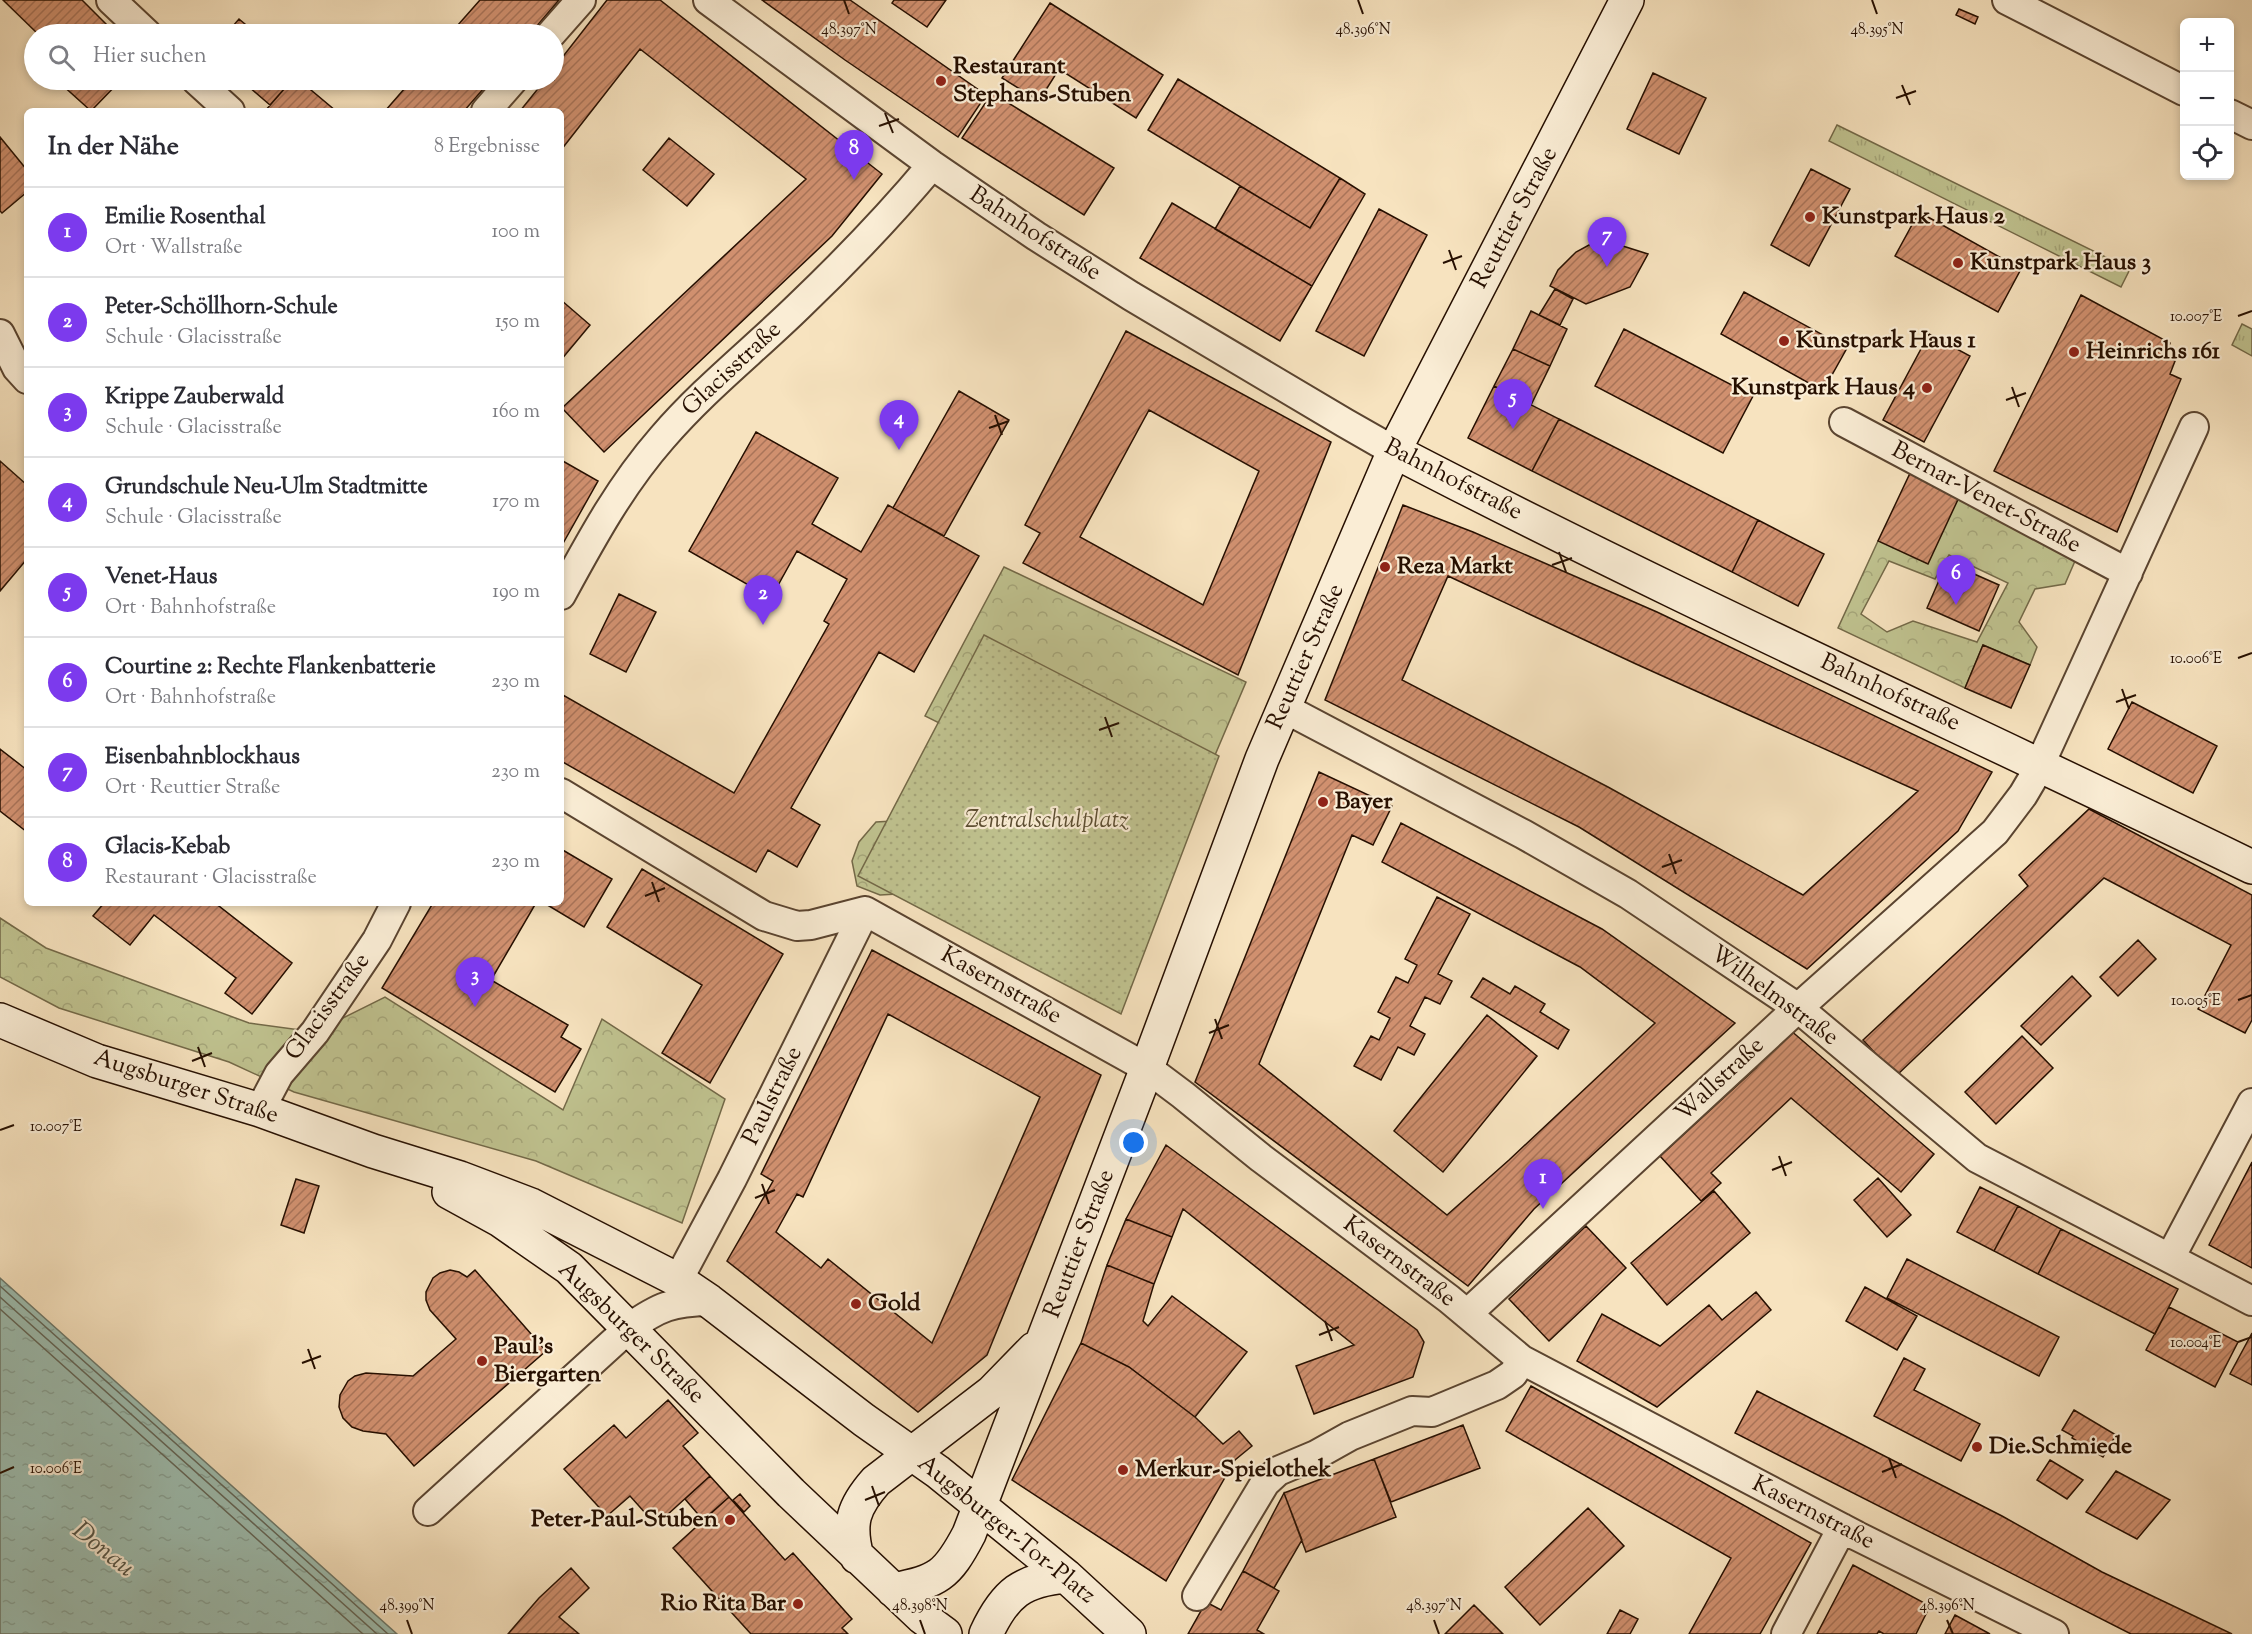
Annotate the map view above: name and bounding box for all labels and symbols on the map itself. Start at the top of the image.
text: 48.397°N [821,20,877,41]
text: 48.396°N [1335,20,1391,41]
text: 48.395°N [1850,20,1904,41]
place label: Restaurant Stephans-Stuben [953,50,1132,112]
marker: Restaurant Stephans-Stuben [934,74,948,88]
pin: 8 [834,130,874,180]
street label: Reuttier Straße [1463,141,1567,295]
street label: Bahnhofstraße [962,179,1108,289]
place label: Kunstpark Haus 2 [1822,200,2005,234]
marker: Kunstpark Haus 2 [1803,210,1817,224]
pin: 7 [1588,218,1626,267]
place label: Kunstpark Haus 3 [1970,246,2151,280]
marker: Kunstpark Haus 3 [1951,256,1965,270]
text: 10.007°E [2170,307,2222,328]
street label: Glacisstraße [674,314,790,424]
place label: Kunstpark Haus 1 [1796,324,1976,358]
marker: Kunstpark Haus 1 [1777,334,1791,348]
place label: Heinrichs 161 [2086,335,2221,369]
marker: Heinrichs 161 [2067,345,2081,359]
place label: Kunstpark Haus 4 [1731,371,1915,405]
pin: 5 [1494,380,1532,429]
marker: Kunstpark Haus 4 [1920,381,1934,395]
pin: 4 [880,400,918,450]
street label: Bahnhofstraße [1378,431,1528,529]
street label: Bernar-Venet-Straße [1885,434,2087,562]
place label: Reza Markt [1397,550,1513,584]
pin: 6 [1936,556,1976,605]
marker: Reza Markt [1378,560,1392,574]
pin: 2 [744,576,783,625]
street label: Reuttier Straße [1259,579,1353,735]
street label: Bahnhofstraße [1814,646,1966,740]
text: 10.006°E [2170,649,2222,670]
place label: Bayer [1335,785,1394,819]
marker: Bayer [1316,795,1330,809]
park label: Zentralschulplatz [965,804,1129,838]
street label: Wilhelmstraße [1703,938,1845,1054]
street label: Kasernstraße [934,939,1068,1033]
street label: Glacisstraße [277,946,379,1068]
pin: 3 [456,958,494,1007]
text: 10.005°E [2171,991,2221,1012]
street label: Wallstraße [1668,1030,1772,1130]
street label: Augsburger Straße [89,1041,283,1133]
street label: Paulstraße [734,1041,812,1151]
text: 10.007°E [30,1117,82,1138]
your location [1119,1128,1148,1157]
pin: 1 [1524,1160,1562,1209]
street label: Reuttier Straße [1036,1165,1124,1323]
street label: Kasernstraße [1335,1208,1463,1316]
street label: Augsburger Straße [550,1254,712,1412]
place label: Gold [868,1287,921,1321]
marker: Gold [849,1297,863,1311]
place label: Paul's Biergarten [494,1330,602,1392]
text: 10.004°E [2170,1333,2222,1354]
marker: Paul's Biergarten [475,1354,489,1368]
place label: Die.Schmiede [1989,1430,2132,1464]
marker: Die.Schmiede [1970,1440,1984,1454]
street label: Augsburger-Tor-Platz [910,1447,1102,1613]
place label: Merkur-Spielothek [1135,1453,1332,1487]
text: 10.006°E [30,1459,82,1480]
marker: Merkur-Spielothek [1116,1463,1130,1477]
street label: Kasernstraße [1746,1467,1880,1559]
place label: Peter-Paul-Stuben [531,1503,719,1537]
water label: Donau [64,1513,143,1587]
marker: Peter-Paul-Stuben [723,1513,737,1527]
place label: Rio Rita Bar [661,1587,787,1621]
text: 48.399°N [380,1596,434,1617]
text: 48.398°N [892,1596,948,1617]
text: 48.397°N [1406,1596,1462,1617]
text: 48.396°N [1919,1596,1975,1617]
marker: Rio Rita Bar [791,1597,805,1611]

